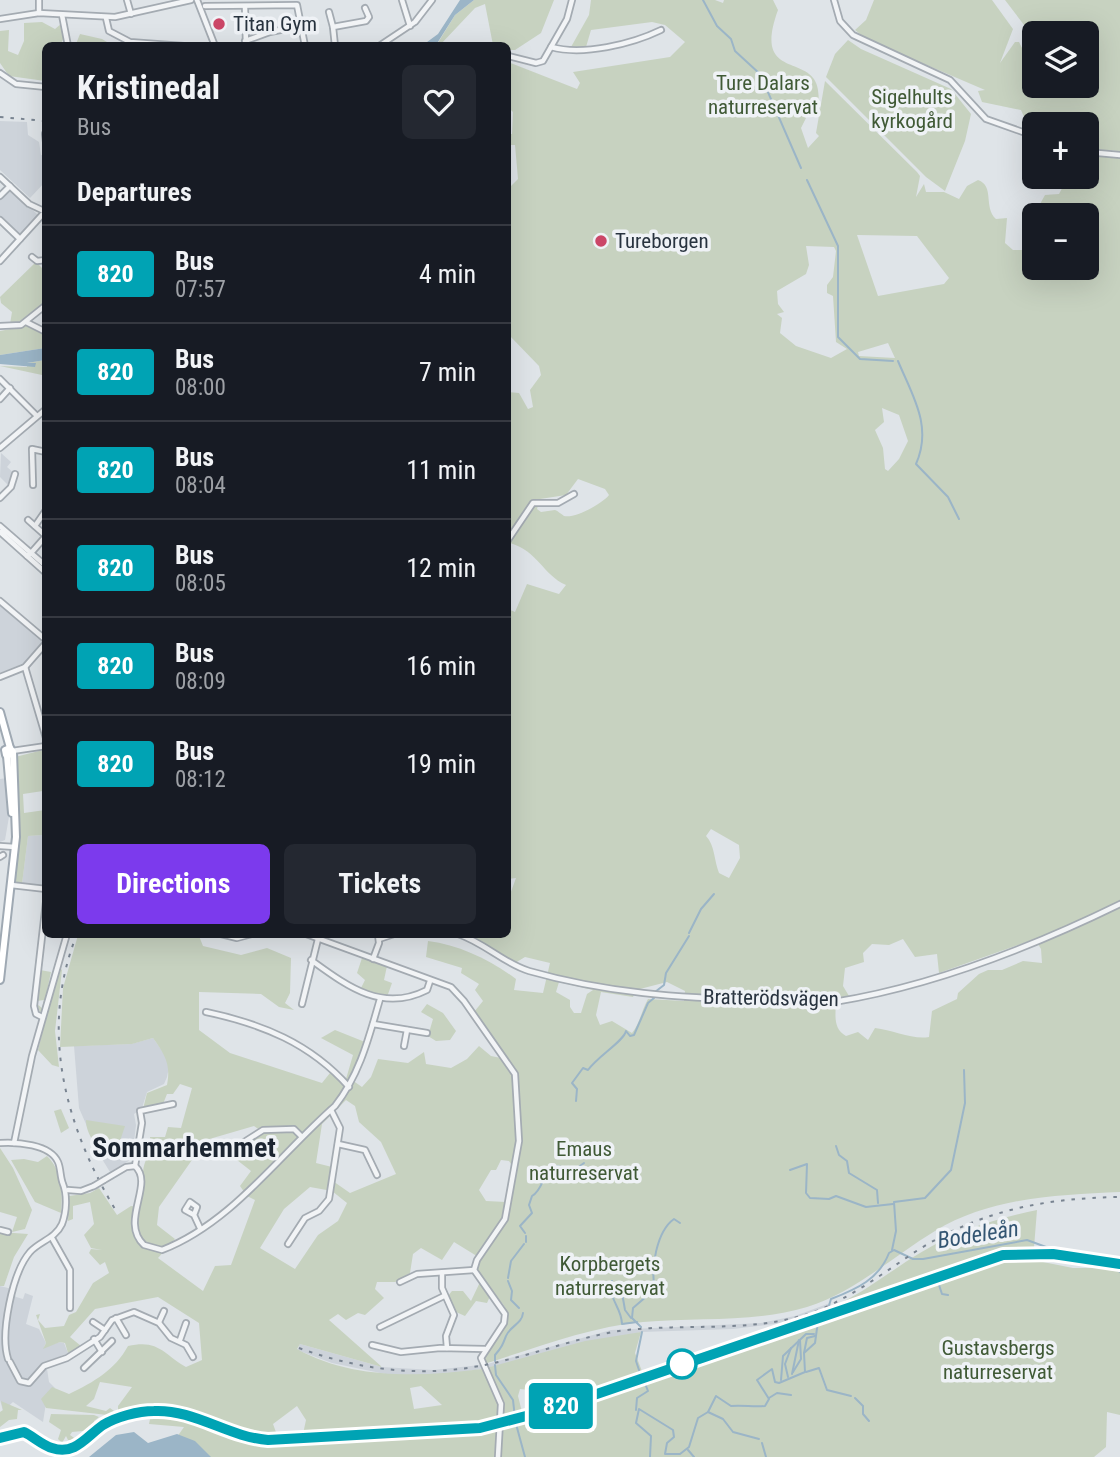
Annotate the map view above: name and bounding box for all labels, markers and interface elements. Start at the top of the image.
place label: Titan Gym [233,12,317,36]
marker: Titan Gym [211,16,227,32]
map controls [1022,21,1099,280]
button: layers [1022,21,1099,98]
button: heart [402,65,476,139]
text: Kristinedal [77,68,220,107]
park label: Ture Dalars naturreservat [708,71,818,119]
park label: Sigelhults kyrkogård [871,85,953,133]
button: + [1022,112,1099,189]
text: Bus [77,114,111,141]
text: Departures [77,177,192,207]
button: − [1022,203,1099,280]
place label: Tureborgen [615,229,709,253]
marker: Tureborgen [593,233,609,249]
text: Bus [175,246,214,276]
text: 4 min [419,259,476,289]
text: 820 [97,260,134,288]
text: 07:57 [175,276,226,303]
text: Bus [175,344,214,374]
text: 7 min [419,357,476,387]
text: 820 [97,358,134,386]
text: 08:00 [175,374,226,401]
text: Bus [175,442,214,472]
text: 11 min [406,455,476,485]
text: 820 [97,456,134,484]
text: 08:04 [175,472,226,499]
text: Bus [175,540,214,570]
text: 12 min [406,553,476,583]
text: 820 [97,554,134,582]
text: 08:05 [175,570,226,597]
text: Bus [175,638,214,668]
text: 16 min [406,651,476,681]
text: 820 [97,652,134,680]
text: 08:09 [175,668,226,695]
text: Bus [175,736,214,766]
text: 19 min [406,749,476,779]
text: 820 [97,750,134,778]
text: 08:12 [175,766,226,793]
button: Directions [77,844,270,924]
button: Tickets [284,844,476,924]
street label: Bratterödsvägen [703,985,839,1011]
district label: Sommarhemmet [92,1131,276,1164]
park label: Emaus naturreservat [529,1137,639,1185]
water label: Bodeleån [935,1215,1021,1254]
park label: Korpbergets naturreservat [555,1252,665,1300]
park label: Gustavsbergs naturreservat [941,1336,1055,1384]
unlabelled marker [667,1349,697,1379]
line badge: 820 [521,1383,601,1429]
text: 820 [543,1392,579,1420]

